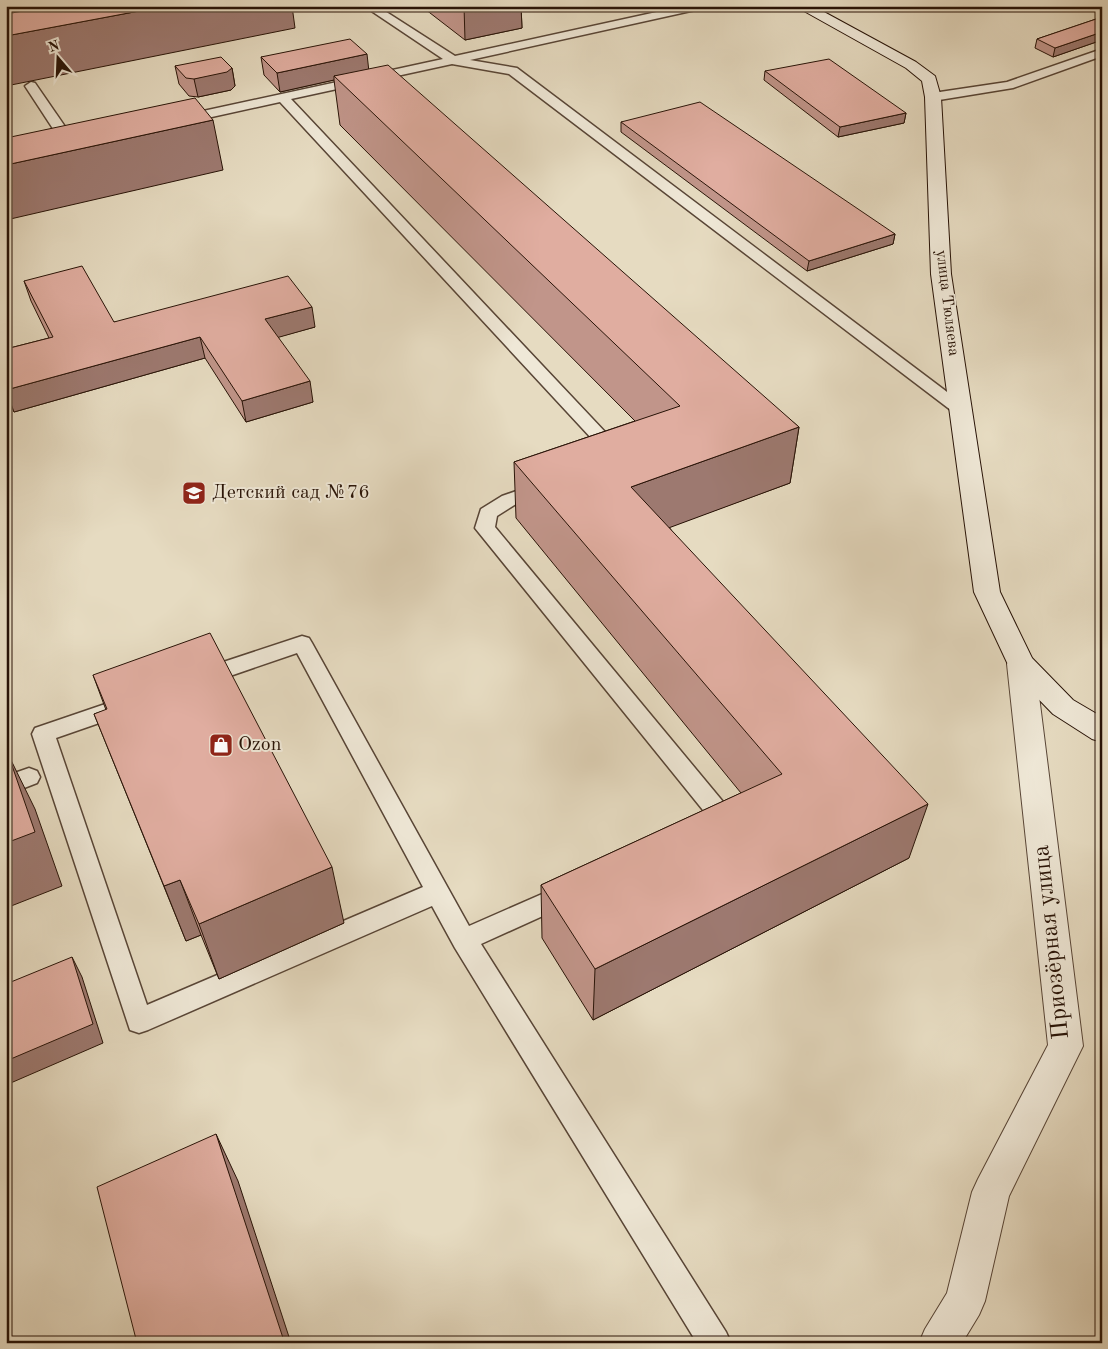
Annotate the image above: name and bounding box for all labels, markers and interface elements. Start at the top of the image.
north arrow [32,32,82,82]
text: N [47,38,62,55]
street label: улица Тюляева [933,249,961,357]
school or university icon: Детский сад №76 [181,480,207,506]
place label: Детский сад №76 [212,483,370,503]
shop icon: Ozon [208,732,234,758]
place label: Ozon [238,735,282,755]
street label: Приозёрная улица [1030,843,1074,1041]

